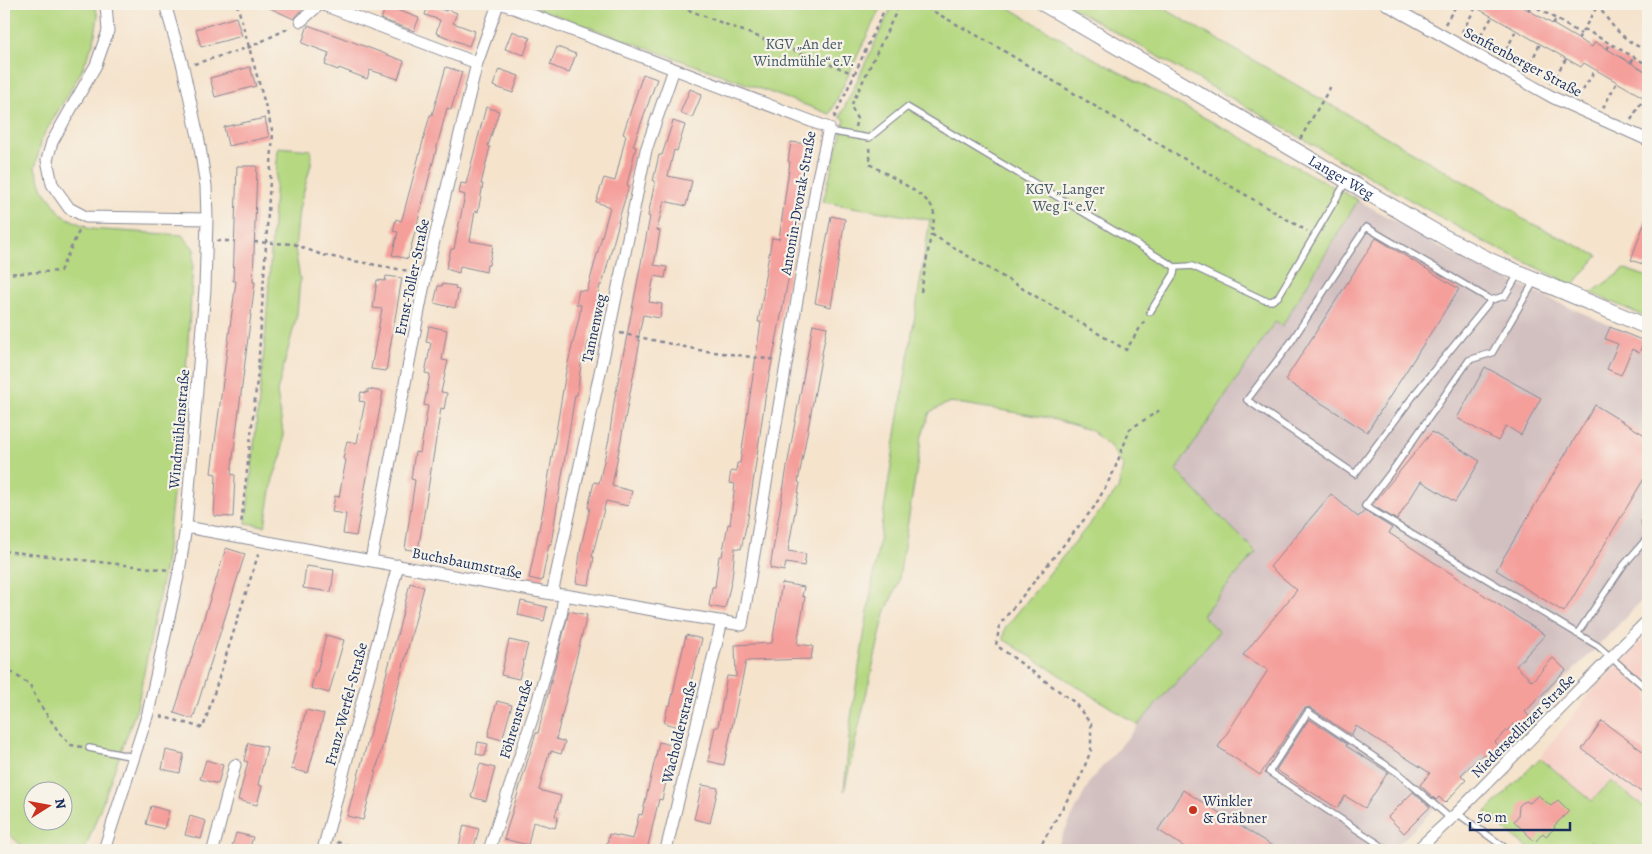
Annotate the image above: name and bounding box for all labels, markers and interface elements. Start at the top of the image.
street label: Senftenberger Straße [1460,22,1586,102]
park label: KGV „An der Windmühle“ e.V. [752,34,855,71]
street label: Antonin-Dvorak-Straße [775,129,821,278]
street label: Langer Weg [1305,150,1378,204]
park label: KGV „Langer Weg I“ e.V. [1025,179,1105,216]
street label: Ernst-Toller-Straße [390,216,434,337]
street label: Tannenweg [577,291,611,364]
street label: Windmühlenstraße [164,368,194,491]
street label: Buchsbaumstraße [410,543,524,584]
street label: Franz-Werfel-Straße [320,640,372,768]
street label: Niedersedlitzer Straße [1467,670,1579,782]
street label: Föhrenstraße [494,677,538,761]
street label: Wacholderstraße [656,678,701,786]
north arrow [22,782,72,832]
place label: Winkler & Gräbner [1202,791,1267,828]
text: N [50,797,71,810]
scale bar [1470,799,1570,831]
marker: Winkler & Gräbner [1187,804,1199,816]
text: 50 m [1477,807,1507,827]

